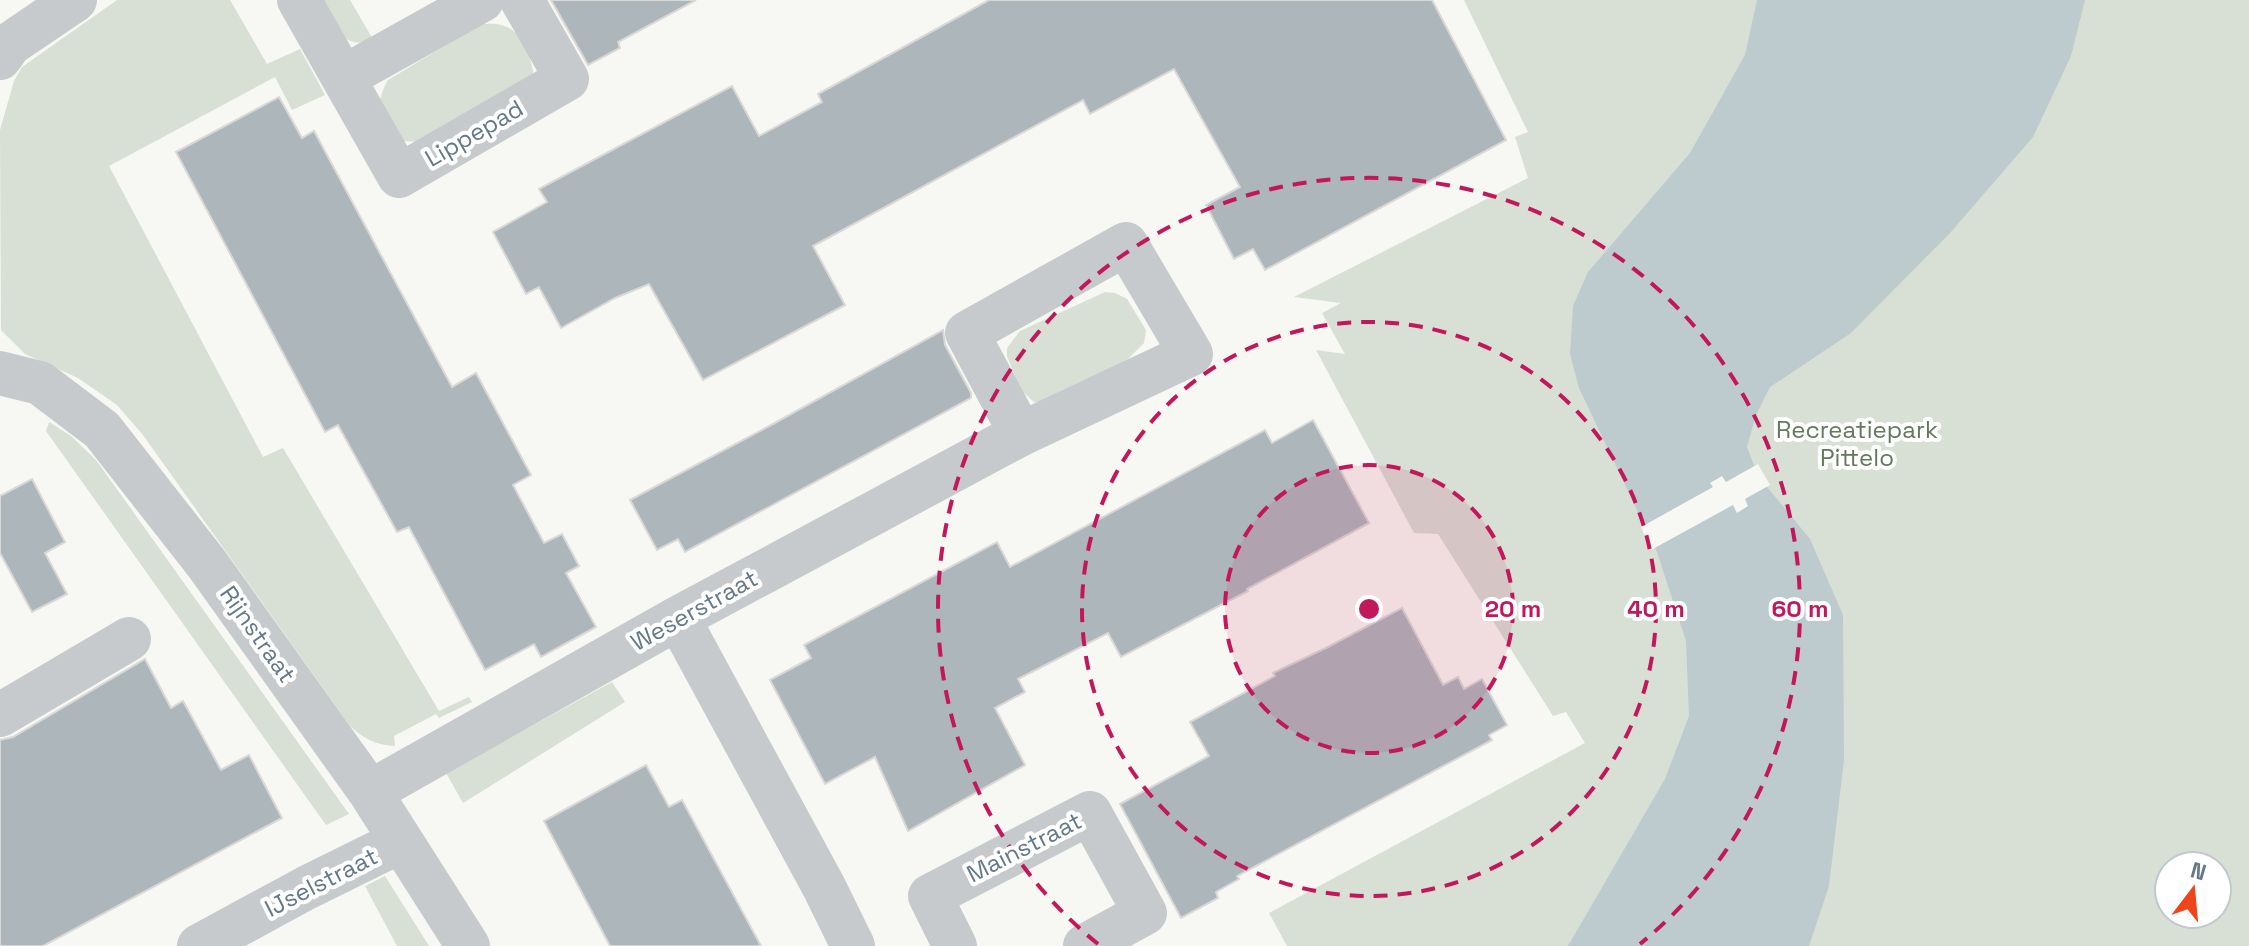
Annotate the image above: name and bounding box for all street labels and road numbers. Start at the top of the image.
street label: Lippepad [419,92,529,174]
street label: Weserstraat [625,562,763,658]
street label: Rijnstraat [213,579,303,689]
street label: Mainstraat [961,805,1087,889]
street label: IJselstraat [259,840,383,924]

